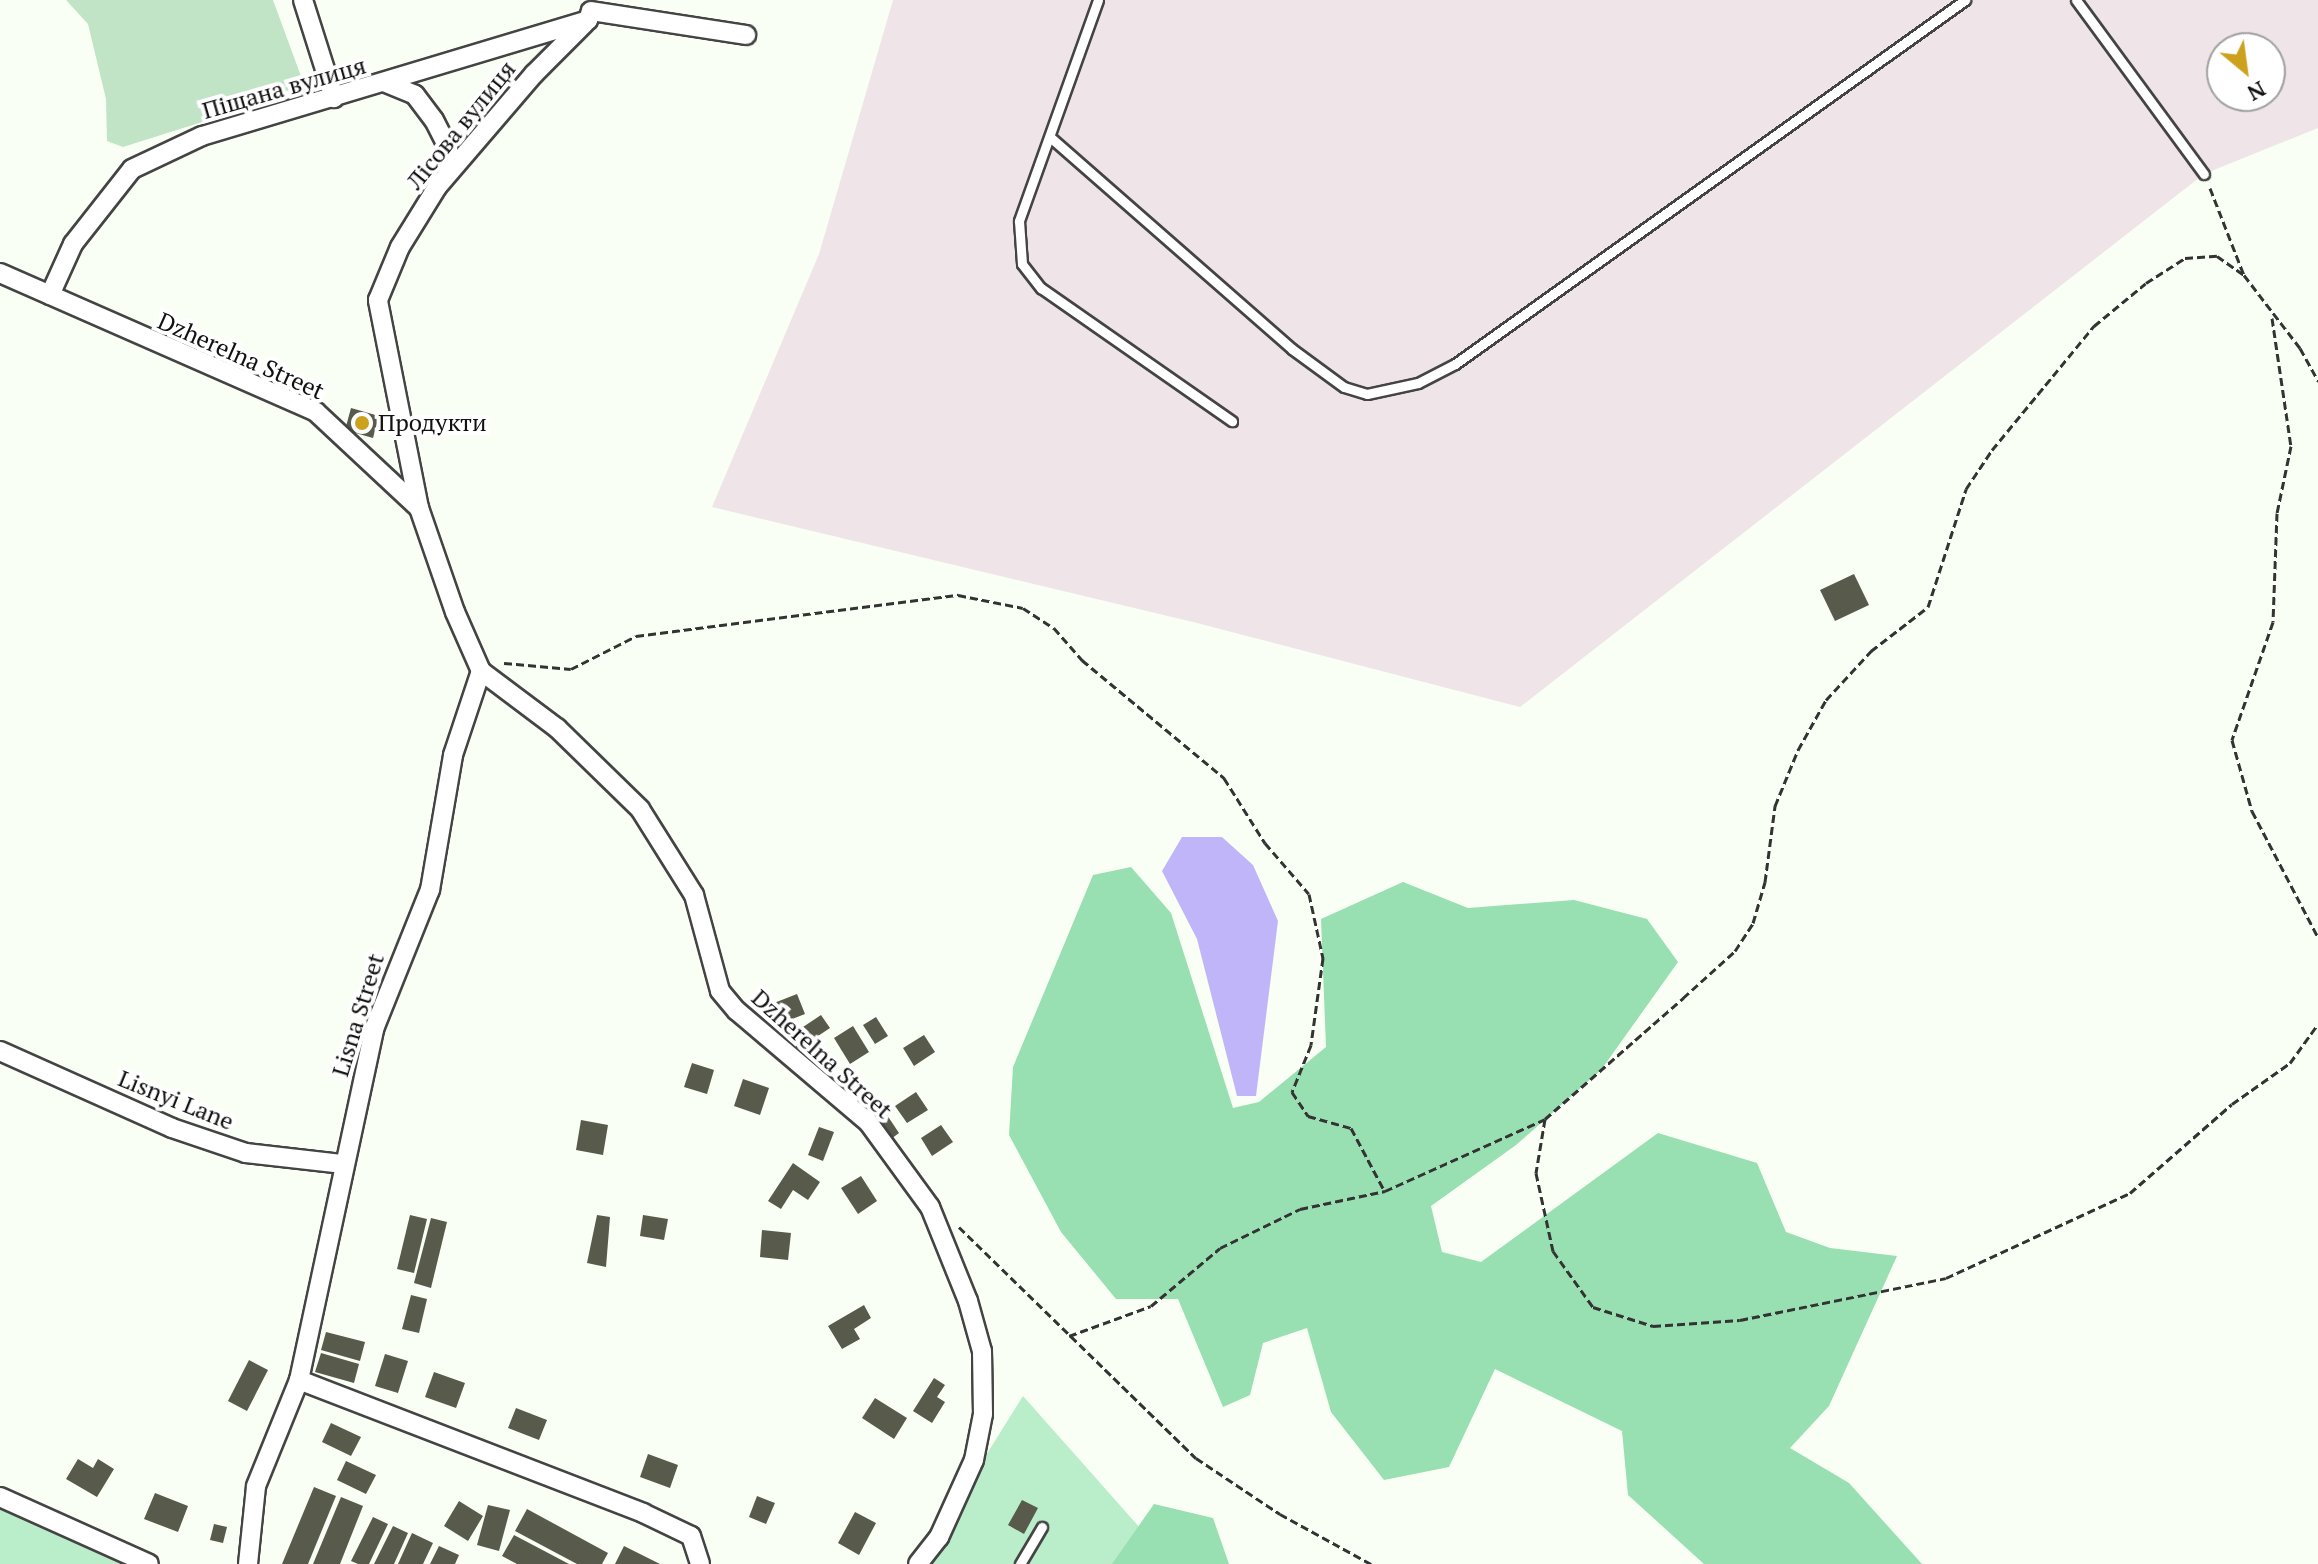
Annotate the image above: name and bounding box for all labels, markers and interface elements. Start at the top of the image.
north arrow [2206,32,2286,112]
street label: Піщана вулиця [199,51,369,125]
street label: Лісова вулиця [400,55,522,195]
text: N [2243,75,2271,108]
street label: Dzherelna Street [153,306,329,406]
place label: Продукти [378,409,487,437]
marker: Продукти [353,414,371,432]
street label: Lisna Street [326,950,390,1080]
street label: Dzherelna Street [746,983,898,1125]
street label: Lisnyi Lane [114,1064,238,1136]

